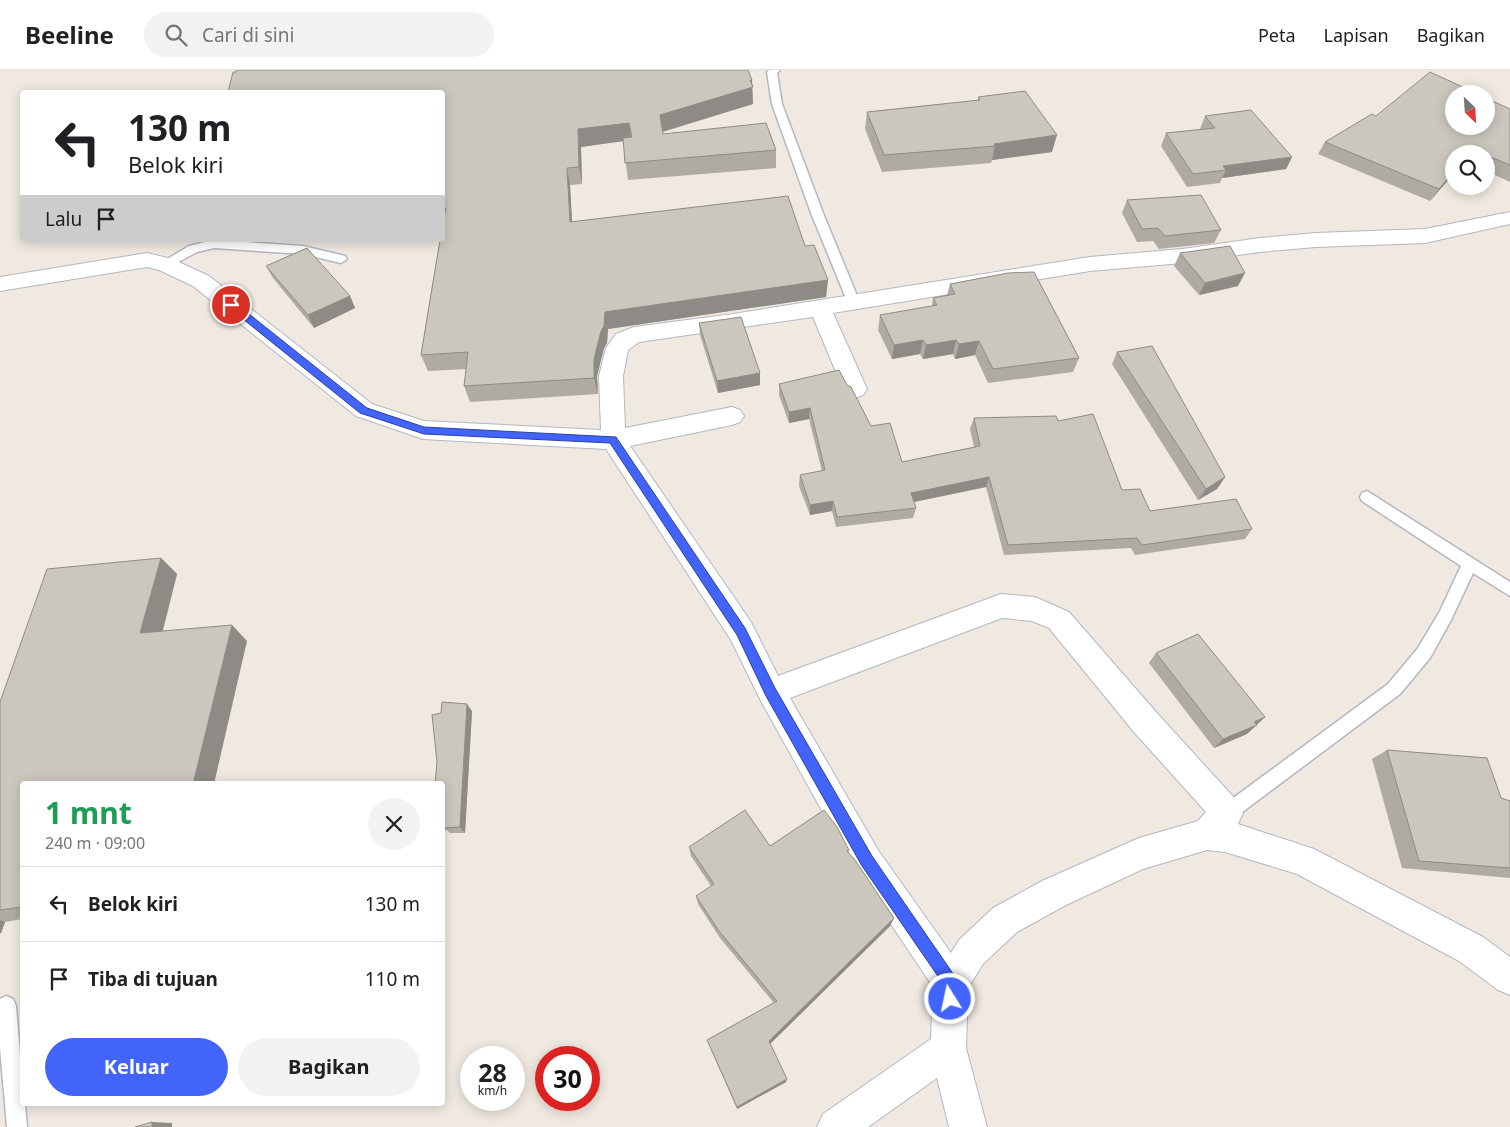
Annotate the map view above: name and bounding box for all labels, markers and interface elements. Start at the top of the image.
search box [144,12,494,57]
text: Beeline [25,18,114,51]
icon: search [162,21,190,49]
text: Cari di sini [202,22,294,48]
text: Peta [1258,23,1296,47]
text: Lapisan [1324,23,1389,47]
text: Bagikan [1417,23,1485,47]
north arrow [1445,85,1495,135]
map controls [1445,85,1495,195]
text: 130 m [128,104,231,151]
icon: left [45,110,110,175]
button: search [1445,145,1495,195]
text: Belok kiri [128,149,223,179]
icon: arrive [92,205,120,233]
text: Lalu [45,206,82,232]
pin [210,284,252,326]
icon: arrive [217,291,245,319]
text: 1 mnt [45,792,132,833]
button: close [368,798,420,850]
text: 240 m · 09:00 [45,832,145,854]
icon: left [45,890,73,918]
text: Belok kiri [88,891,178,917]
text: 130 m [365,891,420,917]
icon: arrive [45,965,73,993]
text: Tiba di tujuan [88,966,218,992]
text: 110 m [365,966,420,992]
position arrow [923,972,975,1024]
button: Keluar [45,1038,228,1096]
button: Bagikan [238,1038,420,1096]
speed limit sign: 30 [535,1046,600,1111]
text: 28 [478,1055,507,1089]
text: km/h [478,1082,507,1099]

